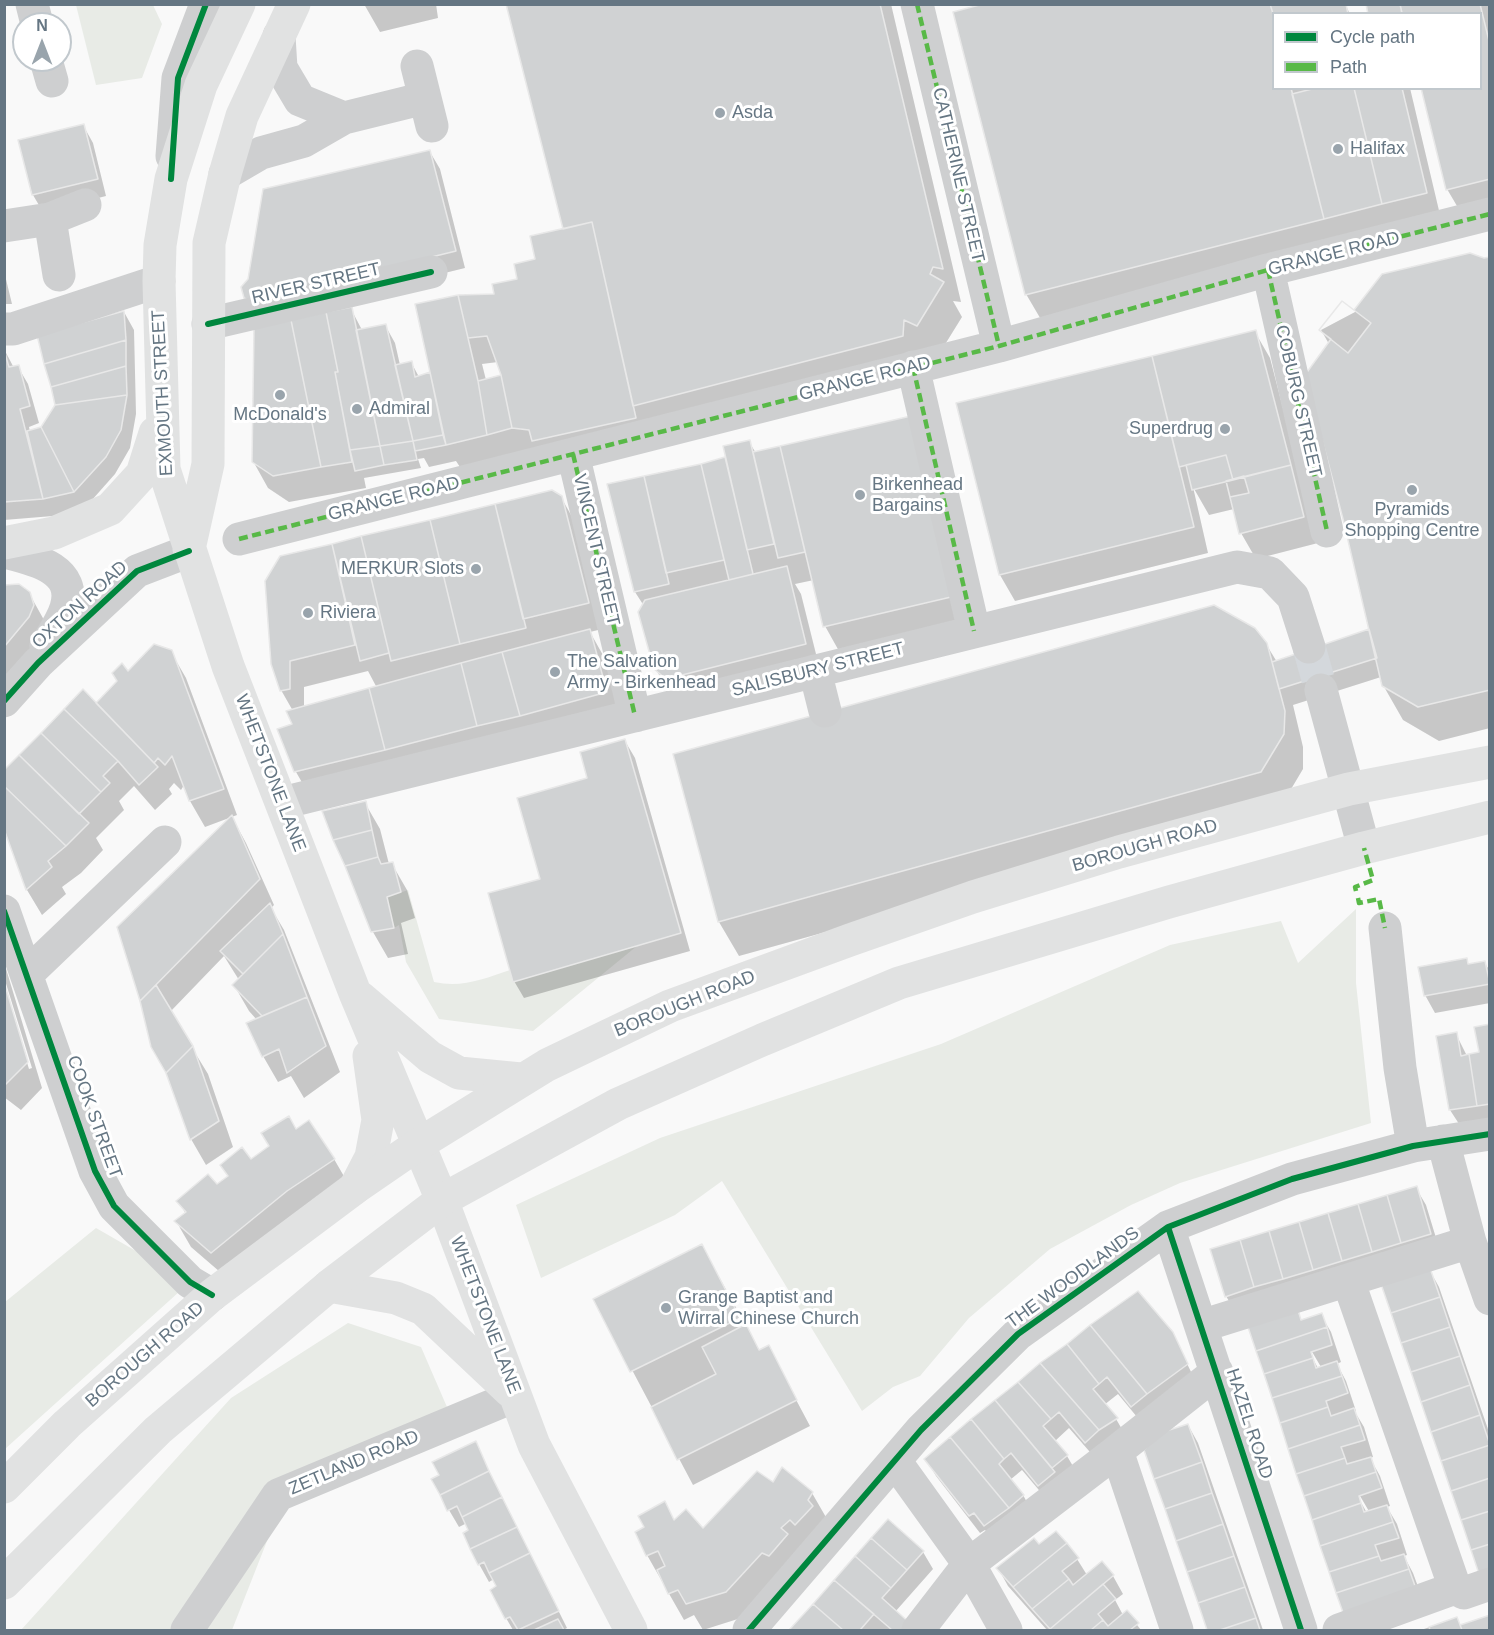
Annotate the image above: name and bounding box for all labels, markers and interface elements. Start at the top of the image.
north arrow [12,12,72,72]
legend [1272,12,1482,90]
text: N [36,17,48,34]
text: Cycle path [1330,27,1415,47]
text: Path [1330,57,1367,77]
street label: CATHERINE STREET [927,86,989,264]
place label: Asda [732,102,773,124]
marker: Asda [713,106,727,120]
place label: Halifax [1350,138,1405,160]
marker: Halifax [1331,142,1345,156]
street label: GRANGE ROAD [1266,227,1402,281]
street label: RIVER STREET [250,259,382,309]
street label: EXMOUTH STREET [148,310,178,476]
street label: COBURG STREET [1270,323,1326,479]
street label: GRANGE ROAD [797,352,933,406]
marker: McDonald's [273,388,287,402]
place label: Admiral [369,398,430,420]
marker: Admiral [350,402,364,416]
place label: McDonald's [233,404,327,426]
place label: Superdrug [1129,418,1213,440]
marker: Superdrug [1218,422,1232,436]
street label: GRANGE ROAD [326,472,462,526]
street label: VINCENT STREET [568,472,624,628]
place label: Birkenhead Bargains [872,474,963,516]
marker: Pyramids Shopping Centre [1405,483,1419,497]
marker: Birkenhead Bargains [853,488,867,502]
place label: Pyramids Shopping Centre [1344,499,1480,542]
street label: OXTON ROAD [28,557,132,653]
place label: MERKUR Slots [341,558,464,580]
marker: MERKUR Slots [469,562,483,576]
place label: Riviera [320,602,376,624]
marker: Riviera [301,606,315,620]
street label: SALISBURY STREET [730,638,906,702]
place label: The Salvation Army - Birkenhead [567,651,716,694]
marker: The Salvation Army - Birkenhead [548,665,562,679]
street label: WHETSTONE LANE [230,691,310,855]
street label: BOROUGH ROAD [1070,815,1220,877]
street label: BOROUGH ROAD [611,966,759,1042]
street label: COOK STREET [62,1053,126,1181]
street label: THE WOODLANDS [1002,1223,1144,1333]
street label: WHETSTONE LANE [445,1233,525,1397]
place label: Grange Baptist and Wirral Chinese Church [678,1287,859,1330]
street label: BOROUGH ROAD [81,1298,209,1412]
marker: Grange Baptist and Wirral Chinese Church [659,1301,673,1315]
street label: HAZEL ROAD [1221,1366,1277,1482]
street label: ZETLAND ROAD [286,1426,422,1500]

